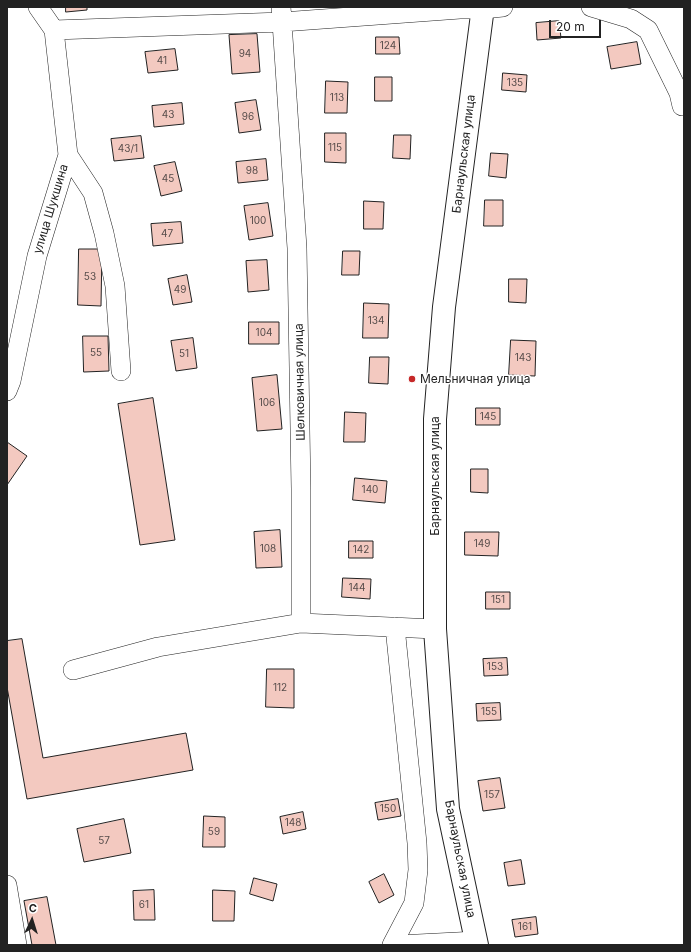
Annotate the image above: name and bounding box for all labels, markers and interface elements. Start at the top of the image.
scale bar [551,12,603,38]
text: 20 m [556,19,585,34]
house number: 124 [380,40,396,52]
house number: 94 [239,48,251,60]
house number: 41 [157,55,167,67]
house number: 135 [507,77,523,89]
house number: 113 [330,92,344,104]
street label: Барнаульская улица [450,94,478,214]
house number: 43 [162,109,174,121]
house number: 96 [242,111,254,123]
house number: 115 [328,142,342,154]
house number: 43/1 [118,143,138,155]
street label: улица Шукшина [31,162,71,256]
house number: 98 [246,165,258,177]
house number: 45 [162,173,174,185]
house number: 100 [250,215,266,227]
house number: 47 [161,228,173,240]
house number: 53 [84,271,96,283]
house number: 49 [174,284,186,296]
house number: 134 [368,315,384,327]
street label: Шелковичная улица [292,323,308,441]
house number: 104 [256,327,272,339]
house number: 55 [90,347,102,359]
house number: 51 [179,348,189,360]
house number: 143 [515,352,531,364]
place label: Мельничная улица [420,372,531,386]
marker: Мельничная улица [407,374,417,384]
house number: 106 [259,397,275,409]
house number: 145 [480,411,496,423]
street label: Барнаульская улица [428,416,442,536]
house number: 140 [362,484,378,496]
house number: 149 [474,538,490,550]
house number: 108 [260,543,276,555]
house number: 142 [353,544,369,556]
house number: 144 [349,582,365,594]
house number: 151 [491,594,505,606]
house number: 153 [487,661,503,673]
house number: 112 [273,682,287,694]
house number: 155 [481,706,497,718]
house number: 157 [484,789,500,801]
street label: Барнаульская улица [442,799,478,919]
house number: 150 [380,803,396,815]
house number: 148 [285,817,301,829]
house number: 59 [208,826,220,838]
house number: 57 [98,835,110,847]
house number: 61 [139,899,149,911]
north arrow [12,900,52,940]
text: С [28,901,37,915]
house number: 161 [518,921,532,933]

